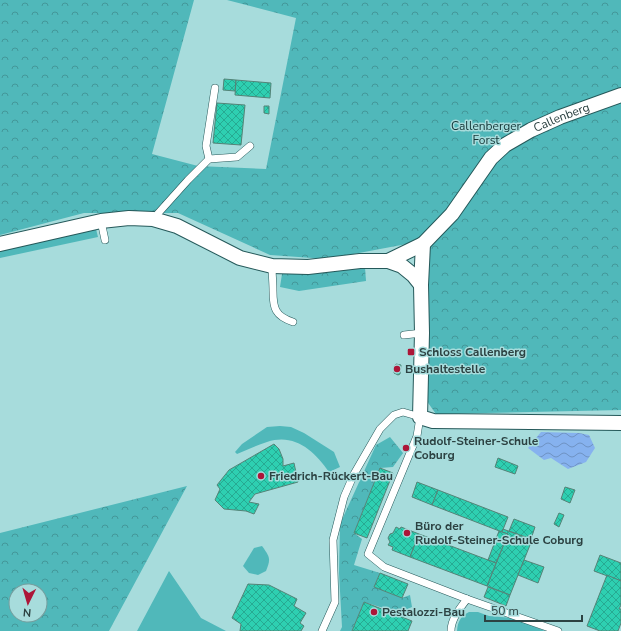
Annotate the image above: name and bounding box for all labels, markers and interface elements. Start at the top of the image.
street label: Callenberg [531,99,592,136]
park label: Callenberger Forst [451,118,522,148]
place label: Schloss Callenberg [419,344,526,360]
marker: Schloss Callenberg [406,347,416,357]
place label: Bushaltestelle [405,361,486,377]
marker: Bushaltestelle [392,364,402,374]
place label: Rudolf-Steiner-Schule Coburg [414,433,539,463]
marker: Rudolf-Steiner-Schule Coburg [401,443,411,453]
place label: Friedrich-Rückert-Bau [269,468,393,484]
marker: Friedrich-Rückert-Bau [256,471,266,481]
place label: Büro der Rudolf-Steiner-Schule Coburg [415,518,583,548]
marker: Büro der Rudolf-Steiner-Schule Coburg [402,528,412,538]
north arrow [8,583,48,623]
scale bar [485,597,582,623]
text: 50 m [491,603,519,619]
place label: Pestalozzi-Bau [382,604,465,620]
text: N [22,605,32,620]
marker: Pestalozzi-Bau [369,607,379,617]

